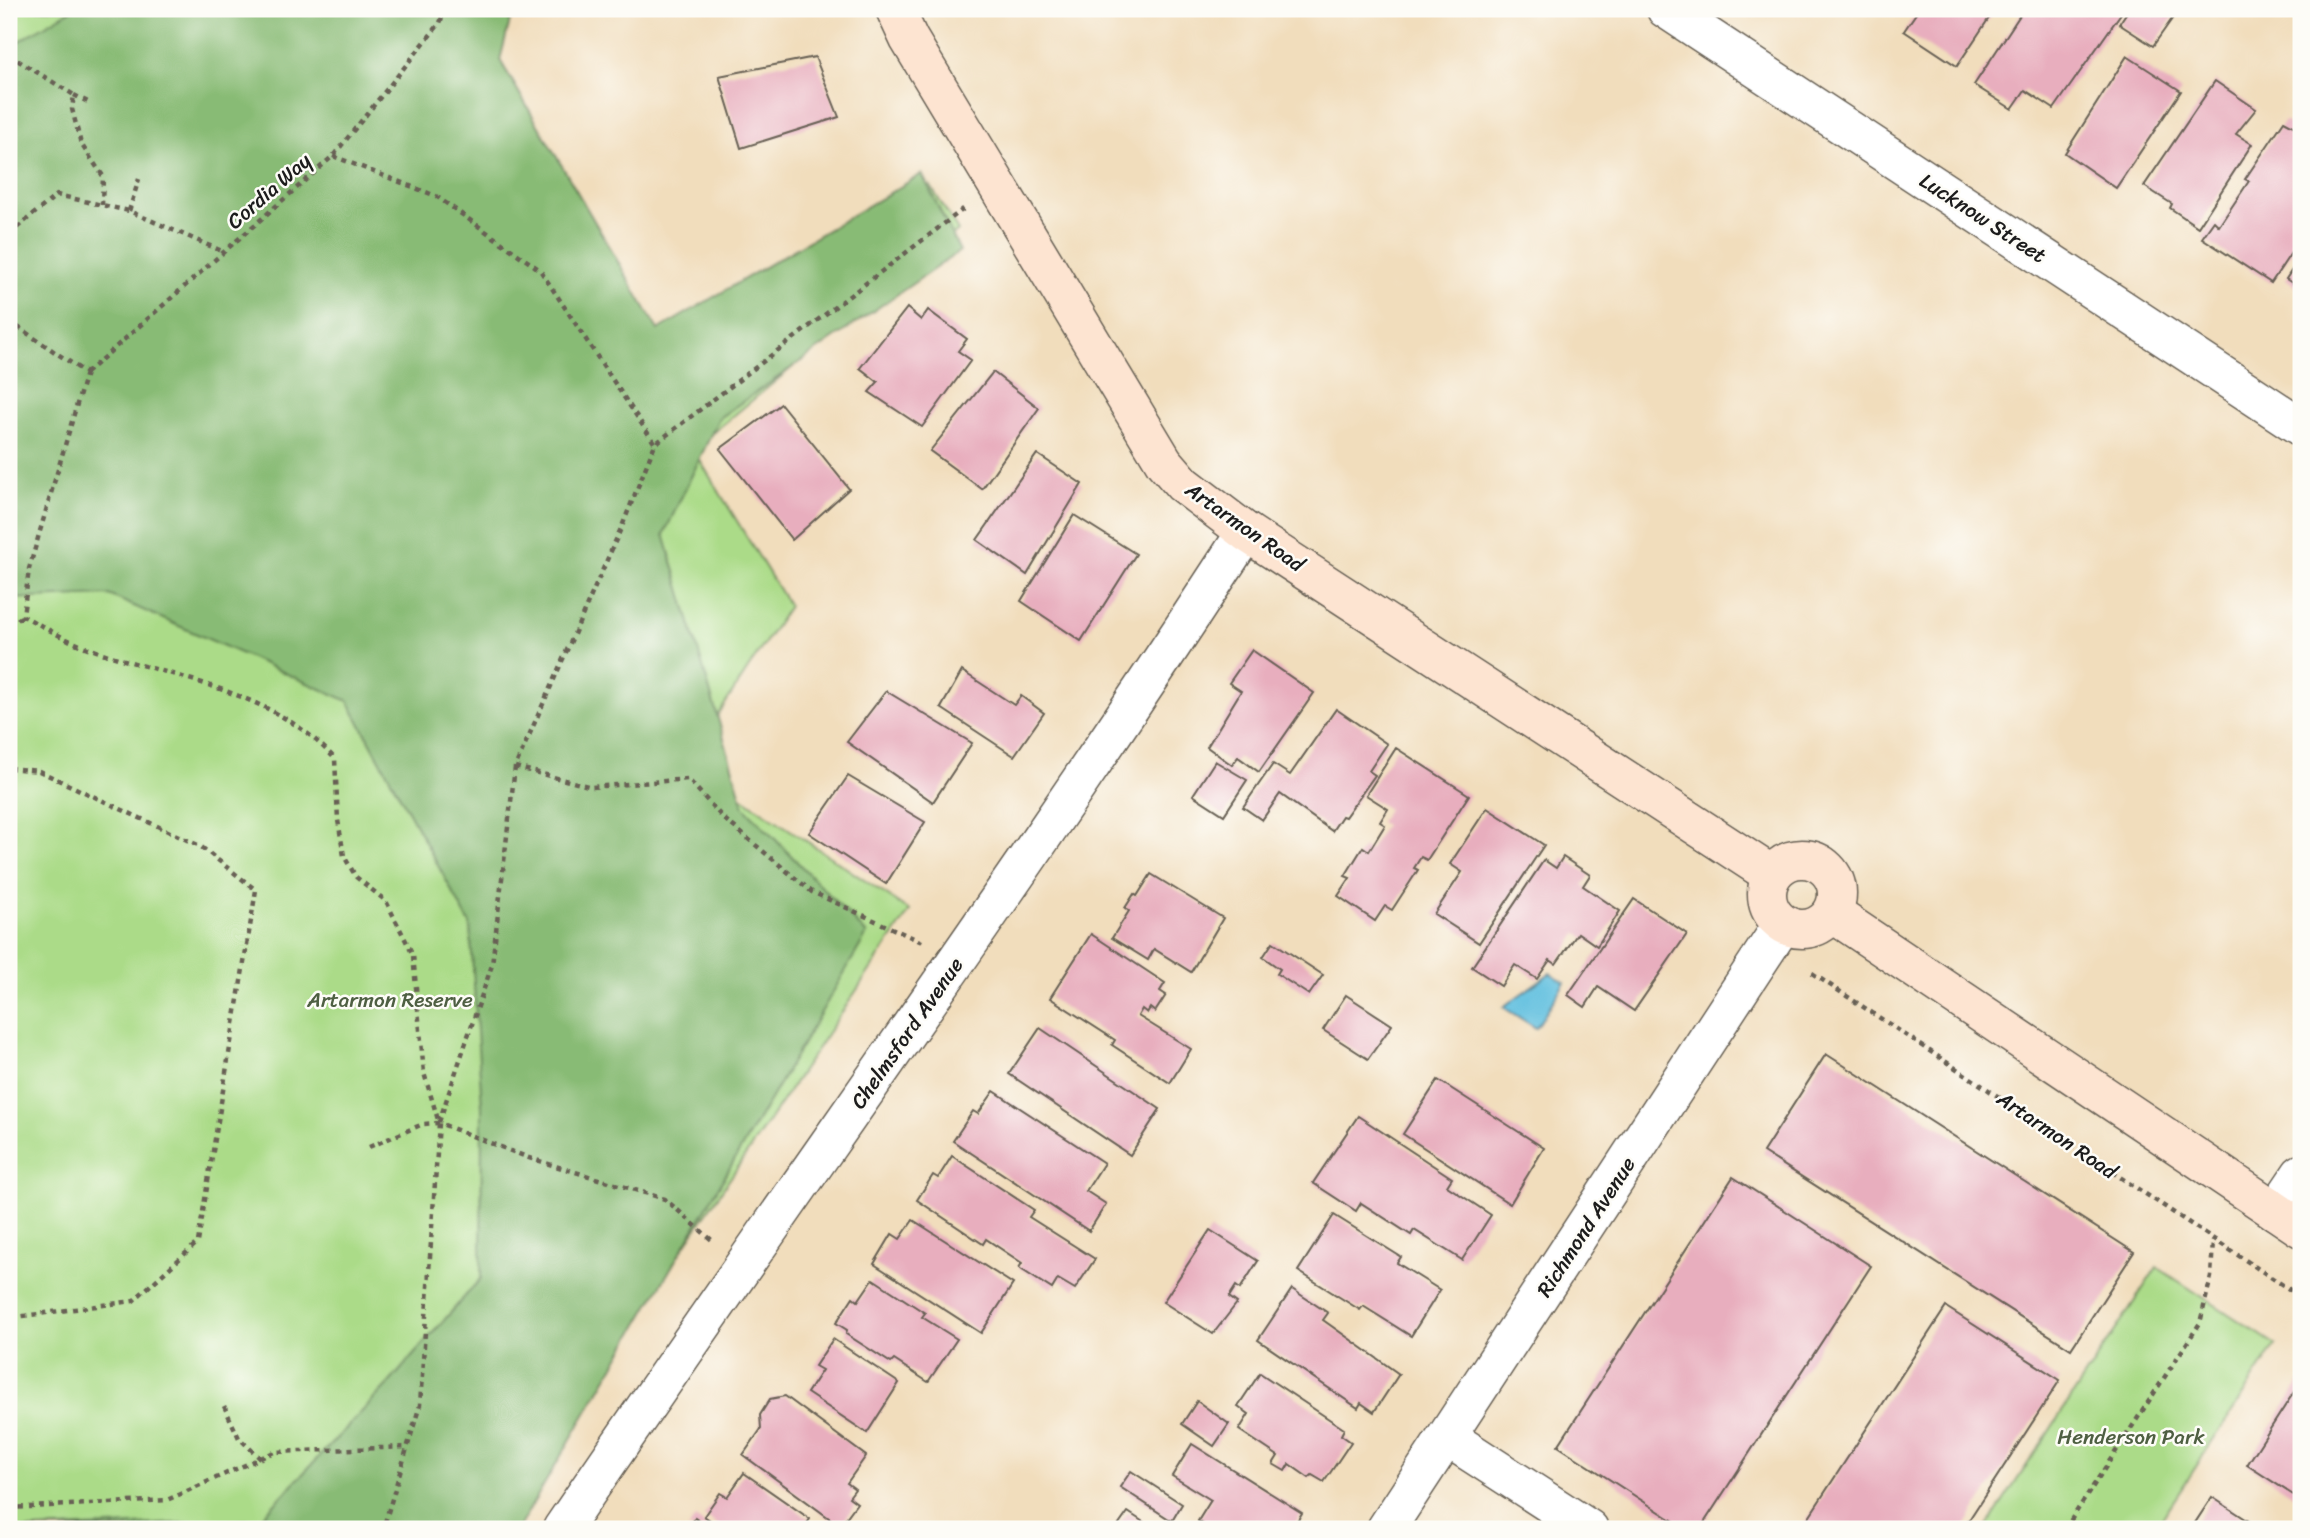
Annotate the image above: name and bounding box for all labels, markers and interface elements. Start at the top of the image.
street label: Cordia Way [218,143,320,239]
street label: Lucknow Street [1912,162,2054,274]
street label: Artarmon Road [1176,471,1314,584]
street label: Chelmsford Avenue [840,949,974,1117]
park label: Artarmon Reserve [306,981,473,1019]
street label: Artarmon Road [1988,1080,2127,1191]
street label: Richmond Avenue [1526,1149,1646,1305]
park label: Henderson Park [2057,1418,2206,1456]

